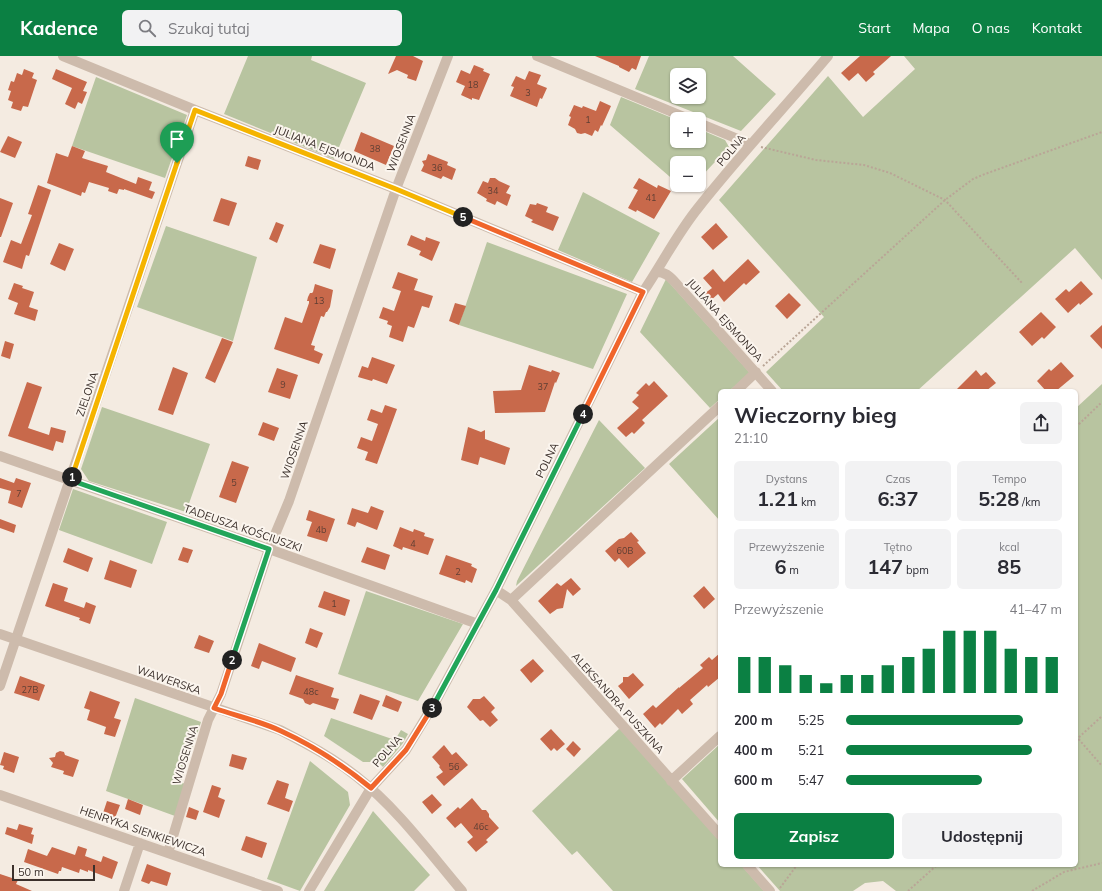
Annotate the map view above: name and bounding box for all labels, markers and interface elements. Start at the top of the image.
search box [122,10,402,46]
text: Kadence [20,16,98,40]
icon: search [136,17,158,39]
text: Szukaj tutaj [168,19,250,38]
text: Start [858,19,891,37]
text: Mapa [913,19,950,37]
text: O nas [972,19,1010,37]
text: Kontakt [1032,19,1082,37]
map controls [670,68,706,192]
button: layers [670,68,706,104]
house number: 18 [468,79,478,90]
house number: 3 [525,87,531,98]
street label: WIOSENNA [383,112,419,174]
button: + [670,112,706,148]
house number: 1 [585,114,591,125]
pin [160,122,194,163]
street label: JULIANA EJSMONDA [273,122,377,174]
icon: arrive [166,128,188,150]
street label: POLNA [713,131,749,169]
house number: 38 [370,143,380,154]
button: − [670,156,706,192]
house number: 36 [432,162,442,173]
house number: 34 [488,185,499,196]
house number: 41 [646,192,656,203]
pin: 5 [453,207,473,227]
text: 5 [460,210,466,224]
street label: JULIANA EJSMONDA [684,276,766,364]
house number: 13 [314,295,324,306]
street label: ZIELONA [73,370,101,418]
house number: 9 [280,379,286,390]
house number: 37 [538,381,548,392]
text: Wieczorny bieg [734,401,897,429]
button: share [1020,402,1062,444]
pin: 4 [573,404,593,424]
text: 4 [580,407,586,421]
street label: WIOSENNA [277,419,311,481]
text: 21:10 [734,430,768,446]
street label: POLNA [532,440,562,480]
pin: 1 [62,467,82,487]
text: 1 [69,470,75,484]
text: Dystans [766,472,808,486]
text: Czas [885,472,911,486]
text: Tempo [992,472,1026,486]
house number: 5 [231,477,237,488]
text: 1.21 [757,486,798,511]
text: 6:37 [878,486,918,511]
text: 5:28 [978,486,1019,511]
house number: 7 [16,488,22,499]
text: km [798,495,816,509]
text: /km [1019,495,1040,509]
street label: TADEUSZA KOŚCIUSZKI [182,501,304,555]
house number: 4b [316,524,326,535]
house number: 4 [410,538,416,549]
text: Przewyższenie [749,540,825,554]
text: Tętno [884,540,912,554]
text: kcal [999,540,1019,554]
house number: 60B [617,545,633,556]
text: 6 [774,554,786,579]
text: 147 [867,554,903,579]
text: 85 [997,554,1021,579]
text: m [786,563,799,577]
text: bpm [903,563,929,577]
house number: 2 [455,566,461,577]
house number: 1 [331,598,337,609]
text: Przewyższenie [734,601,824,617]
text: 41–47 m [1009,601,1062,617]
street label: ALEKSANDRA PUSZKINA [569,649,667,757]
pin: 2 [222,650,242,670]
text: 2 [229,653,235,667]
street label: WAWERSKA [135,662,203,698]
house number: 27B [22,684,38,695]
house number: 48c [303,686,319,697]
pin: 3 [422,698,442,718]
text: 3 [429,701,435,715]
text: 200 m [734,712,773,728]
text: 5:25 [798,712,824,728]
street label: WIOSENNA [169,724,201,786]
street label: POLNA [369,732,405,770]
text: 400 m [734,742,773,758]
text: 5:21 [798,742,824,758]
house number: 56 [449,761,459,772]
text: 600 m [734,772,773,788]
text: 5:47 [798,772,824,788]
street label: HENRYKA SIENKIEWICZA [78,803,208,859]
button: Zapisz [734,813,894,859]
button: Udostępnij [902,813,1062,859]
house number: 46c [473,821,489,832]
scale bar [12,863,95,882]
text: 50 m [18,865,44,879]

